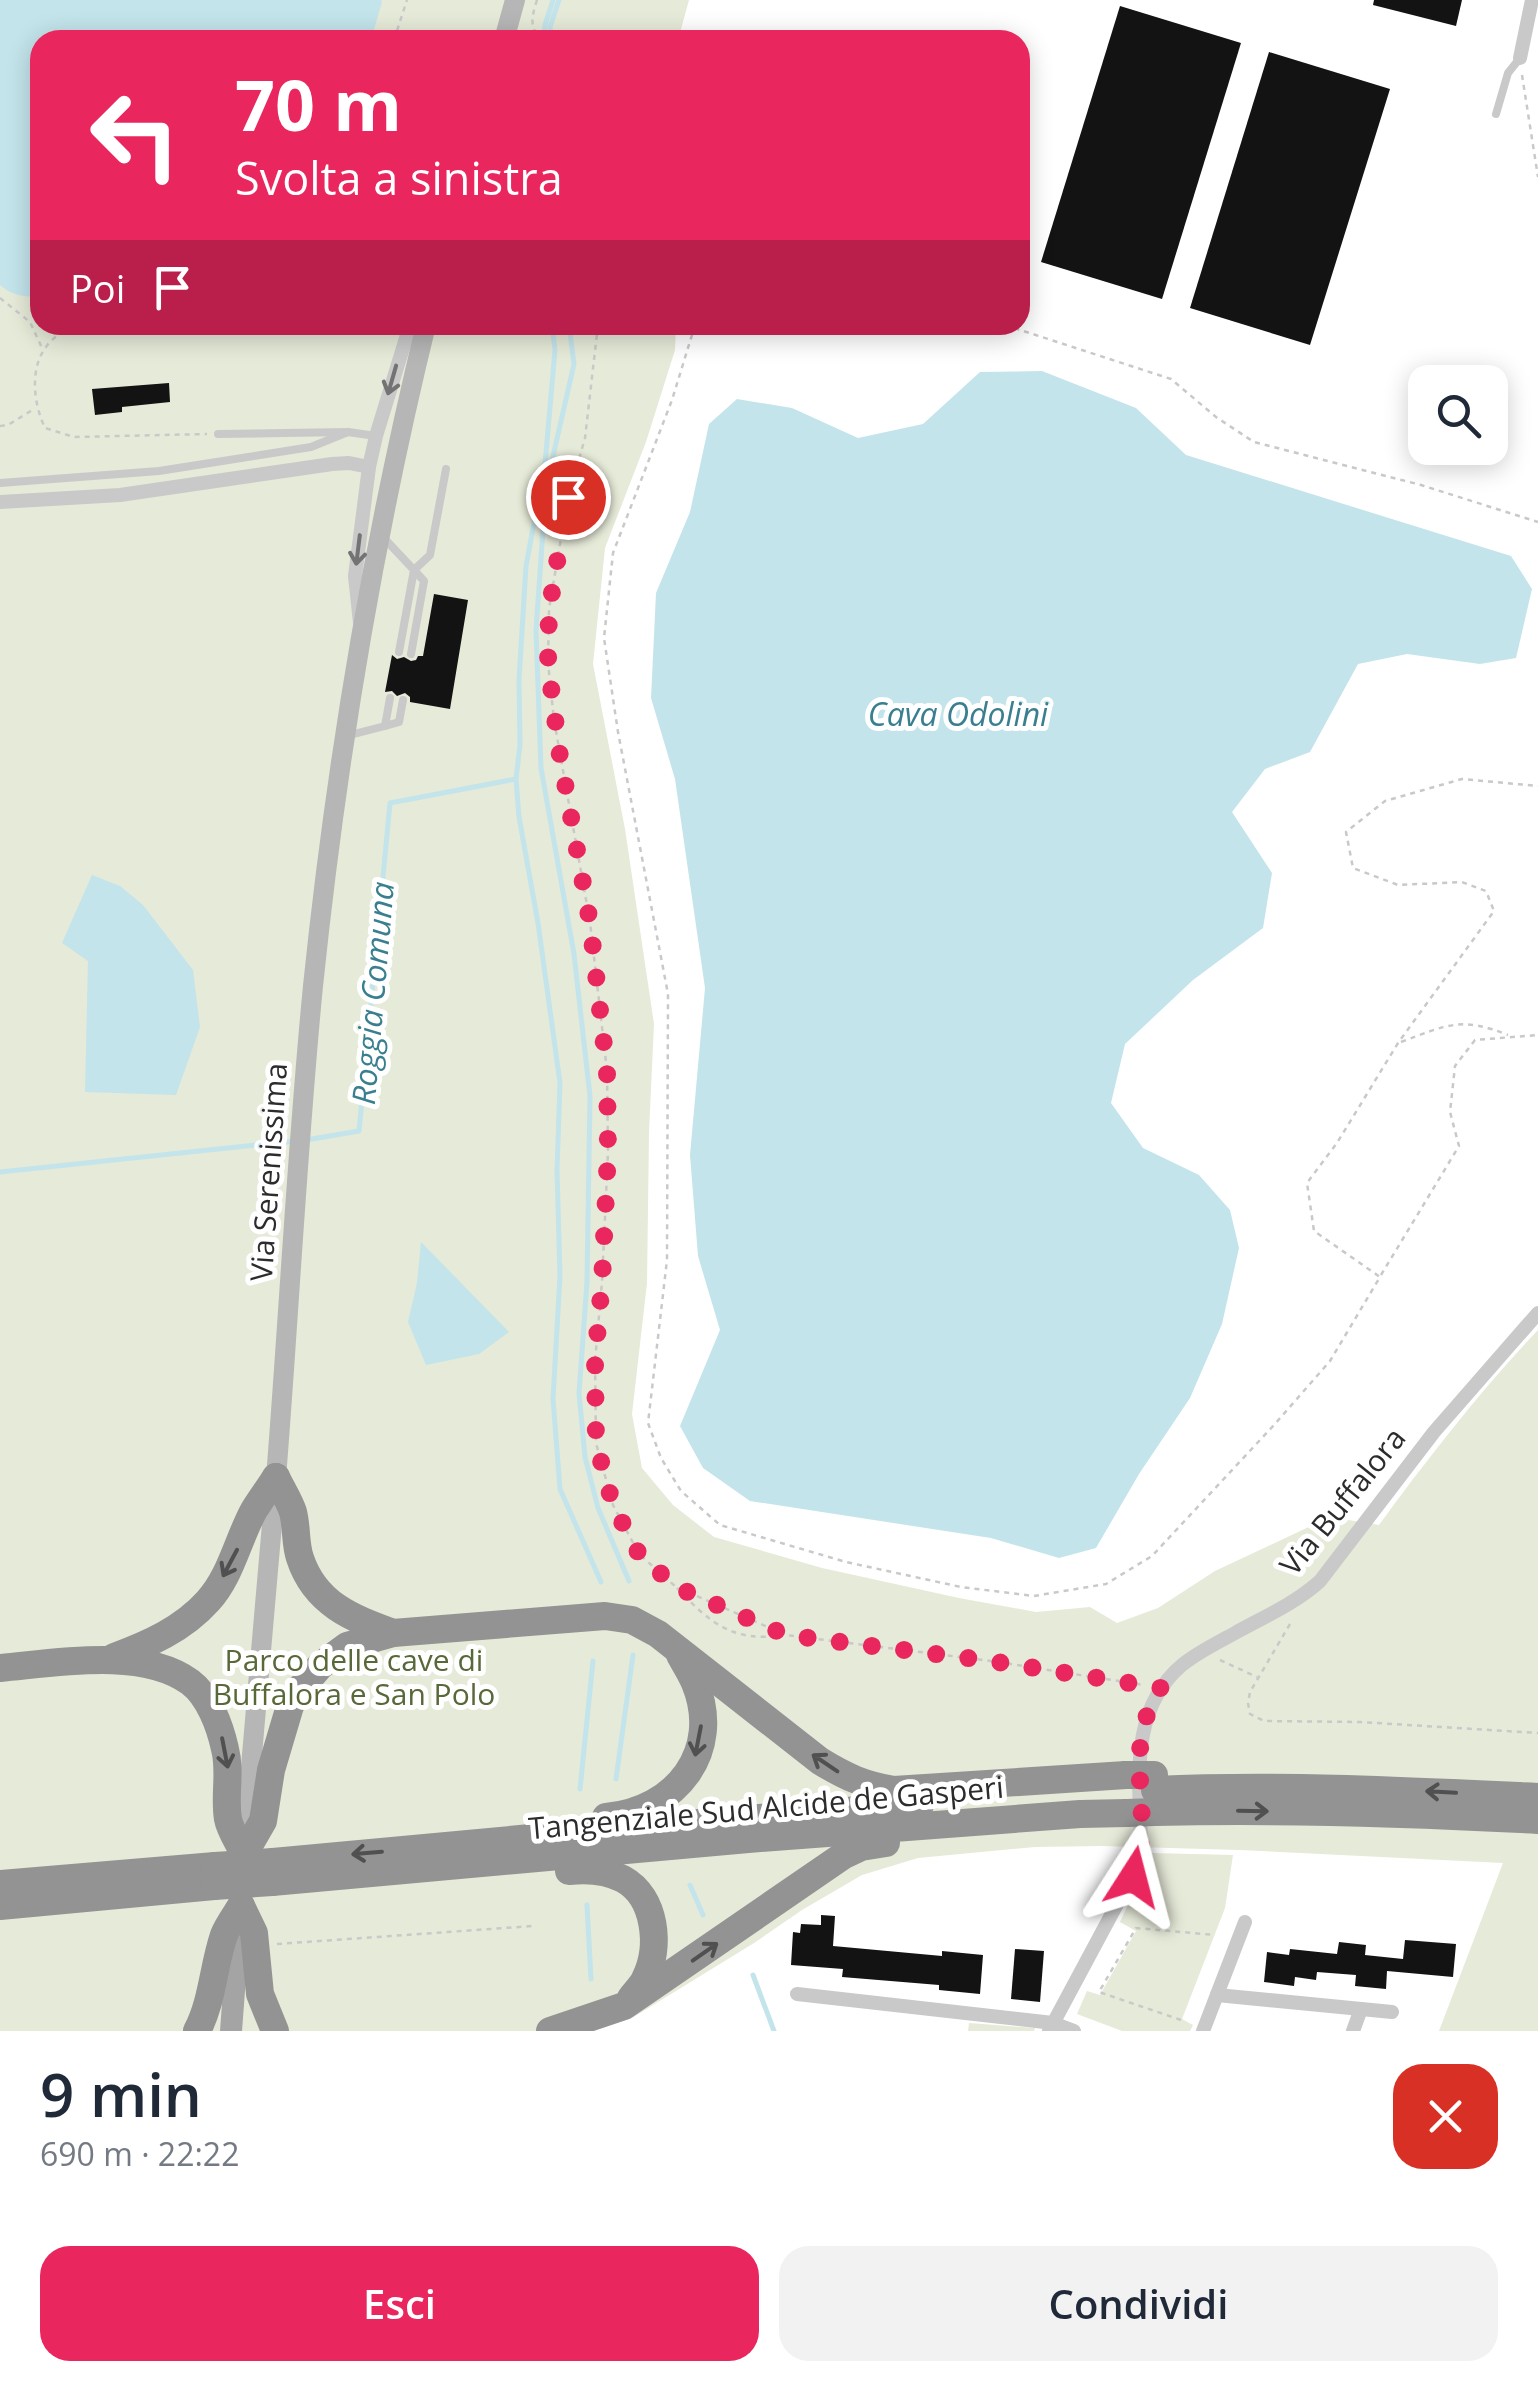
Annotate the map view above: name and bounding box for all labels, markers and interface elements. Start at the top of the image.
text: 70 m [235,56,402,152]
icon: left [70,70,200,200]
text: Svolta a sinistra [235,147,563,208]
icon: arrive [145,260,200,315]
text: Poi [70,262,125,314]
one-way arrow [382,364,400,395]
map controls [1408,365,1508,465]
button: search [1408,365,1508,465]
pin [526,455,611,540]
icon: arrive [541,470,596,525]
one-way arrow [348,534,367,566]
water label: Cava Odolini [868,692,1049,735]
water label: Roggia Comuna [341,880,403,1106]
street label: Via Serenissima [240,1061,296,1283]
street label: Via Buffalora [1270,1419,1414,1583]
one-way arrow [220,1547,239,1577]
park label: Parco delle cave di Buffalora e San Polo [213,1639,495,1714]
one-way arrow [688,1724,707,1756]
one-way arrow [216,1736,235,1769]
one-way arrow [811,1753,839,1774]
street label: Tangenziale Sud Alcide de Gasperi [527,1766,1005,1848]
one-way arrow [1425,1783,1457,1802]
one-way arrow [1236,1802,1268,1820]
position arrow [1081,1825,1185,1929]
one-way arrow [351,1844,383,1863]
one-way arrow [691,1942,718,1963]
text: 9 min [40,2053,202,2135]
button: close [1393,2064,1498,2169]
text: 690 m · 22:22 [40,2132,239,2175]
button: Esci [40,2246,759,2361]
button: Condividi [779,2246,1498,2361]

